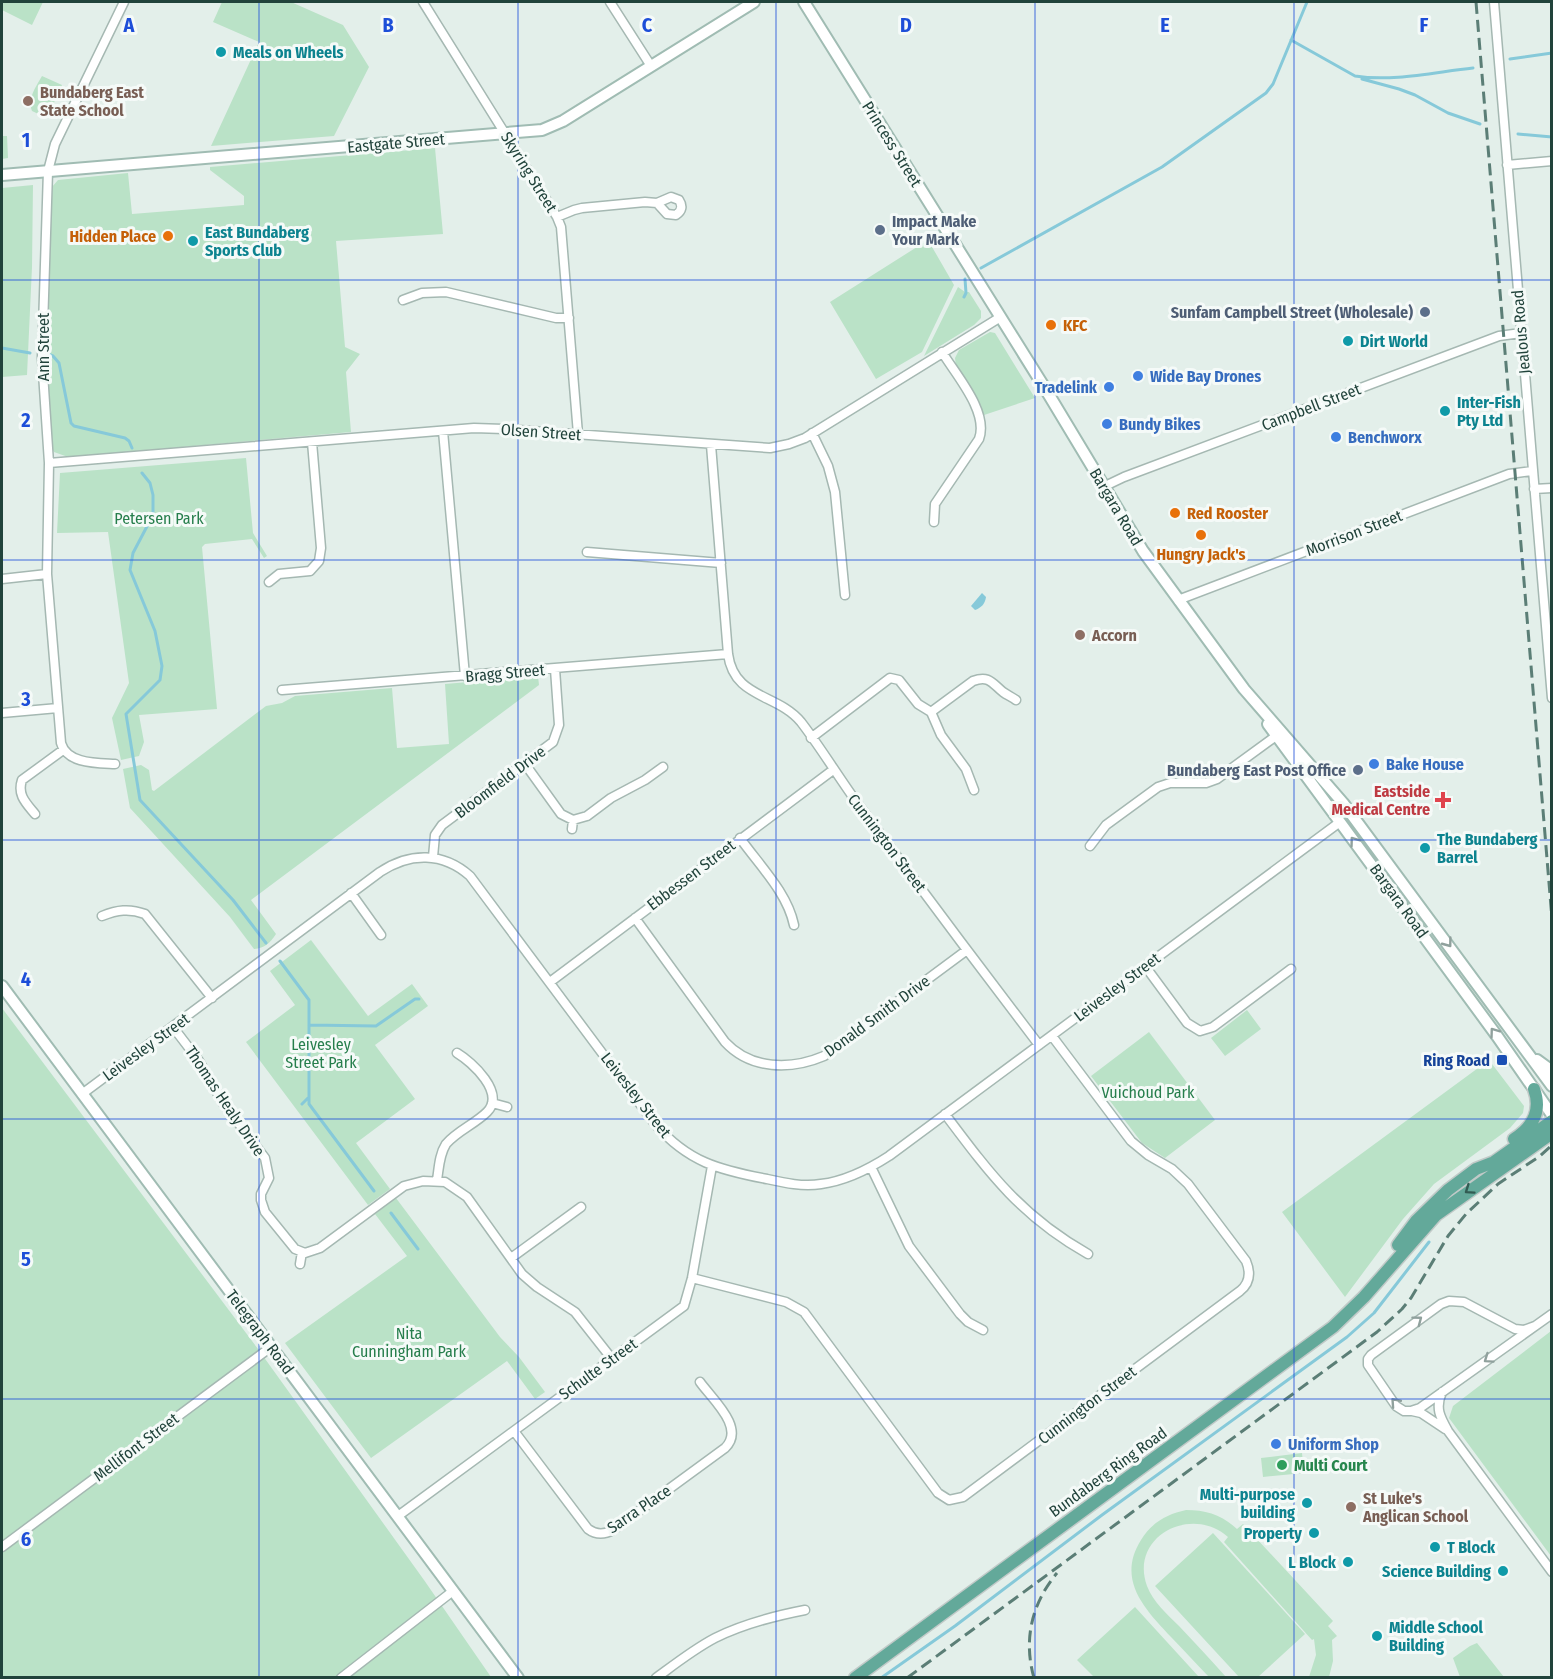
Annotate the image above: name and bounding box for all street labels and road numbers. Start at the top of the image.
street label: Princess Street [858,98,926,191]
street label: Skyring Street [497,128,562,216]
street label: Eastgate Street [346,129,446,157]
street label: Jealous Road [1508,289,1534,375]
street label: Ann Street [34,312,53,381]
street label: Campbell Street [1259,379,1364,435]
street label: Olsen Street [500,420,583,444]
street label: Bargara Road [1085,465,1147,549]
street label: Morrison Street [1303,506,1406,560]
street label: Bragg Street [464,660,546,686]
street label: Bloomfield Drive [451,742,549,822]
street label: Cunnington Street [844,790,931,896]
street label: Ebbessen Street [643,835,739,914]
street label: Bargara Road [1366,860,1432,942]
street label: Leivesley Street [1070,948,1164,1025]
street label: Donald Smith Drive [820,971,934,1061]
street label: Leivesley Street [99,1009,194,1085]
street label: Thomas Healy Drive [181,1042,269,1160]
street label: Leivesley Street [597,1049,676,1142]
street label: Telegraph Road [222,1286,298,1378]
street label: Schulte Street [555,1334,641,1404]
street label: Cunnington Street [1034,1361,1140,1448]
street label: Mellifont Street [90,1408,183,1485]
street label: Bundaberg Ring Road [1046,1423,1170,1521]
street label: Sarra Place [604,1481,675,1537]

